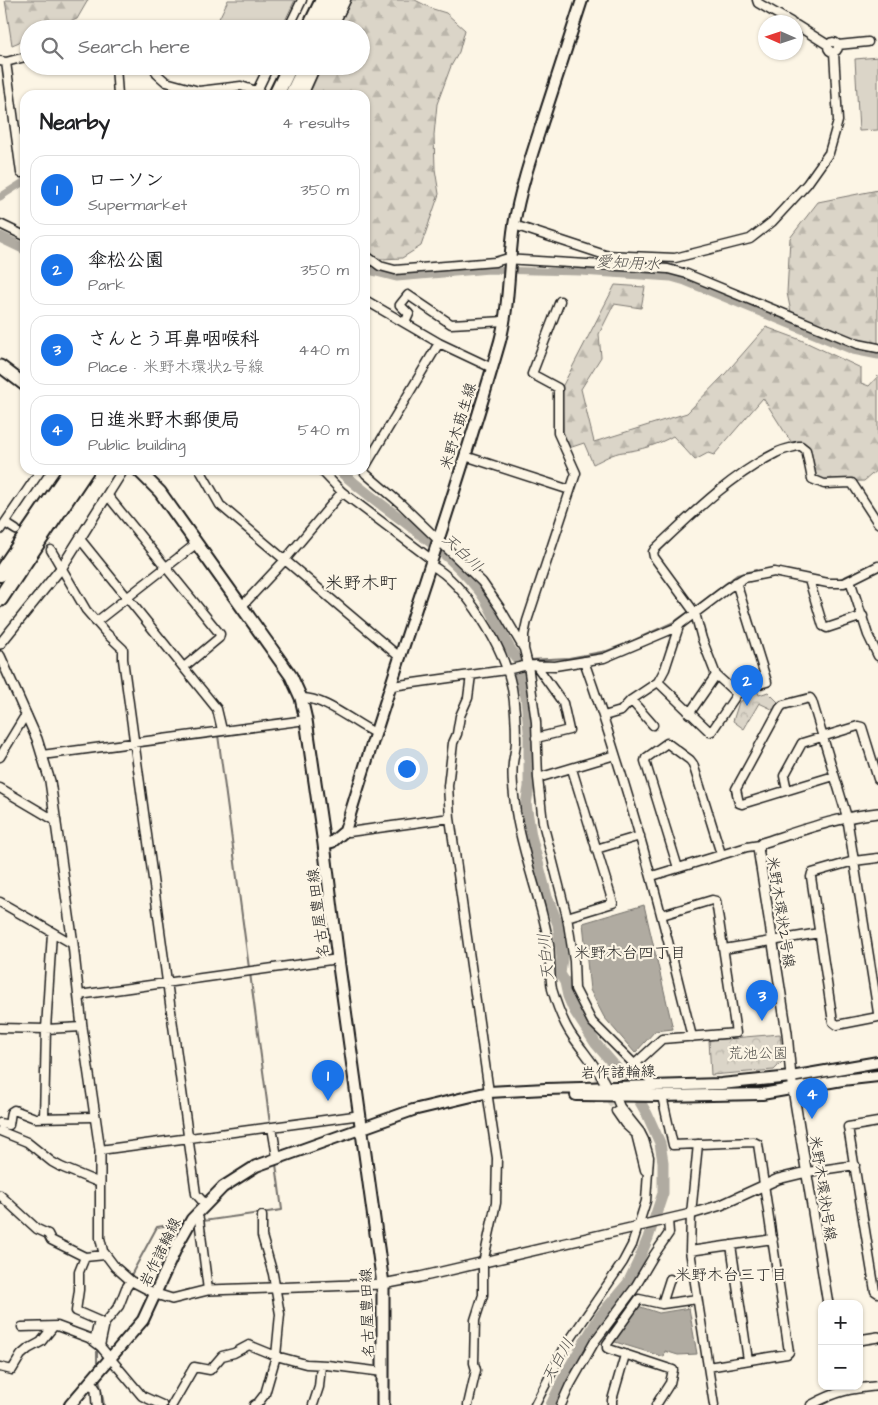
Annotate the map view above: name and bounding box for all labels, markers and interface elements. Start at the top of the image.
north arrow [758,15,803,60]
search box [20,20,370,75]
icon: search [38,34,66,62]
text: Search here [78,34,190,61]
text: Nearby [40,108,110,137]
text: 4 results [282,112,350,134]
text: ローソン [88,167,164,194]
text: 1 [56,179,58,201]
text: 350 m [301,179,349,201]
text: Supermarket [88,194,187,216]
text: 傘松公園 [88,247,164,274]
water label: 愛知用水 [595,250,660,276]
text: 2 [52,259,62,281]
text: 350 m [301,259,349,281]
text: Park [88,274,125,296]
text: さんとう耳鼻咽喉科 [88,326,259,353]
text: 3 [53,339,61,361]
text: 440 m [298,339,349,361]
text: Place · 米野木環状2号線 [88,356,264,378]
street label: 米野木莇生線 [435,380,482,472]
text: 日進米野木郵便局 [88,407,240,434]
text: 4 [52,419,62,441]
text: 540 m [298,419,349,441]
text: Public building [88,434,186,456]
water label: 天白川 [437,528,487,577]
district label: 米野木町 [325,571,397,596]
pin: 2 [731,665,763,706]
your location [394,756,420,782]
street label: 米野木環状2号線 [761,854,800,970]
street label: 名古屋豊田線 [303,867,334,959]
water label: 天白川 [533,932,559,982]
district label: 米野木台四丁目 [574,942,686,964]
pin: 3 [746,980,778,1021]
park label: 荒池公園 [728,1043,788,1064]
pin: 1 [312,1060,344,1101]
street label: 岩作諸輪線 [580,1061,656,1084]
pin: 4 [796,1078,828,1119]
street label: 米野木環状1号線 [804,1134,841,1243]
street label: 岩作諸輪線 [135,1214,186,1291]
district label: 米野木台三丁目 [675,1264,787,1286]
street label: 名古屋豊田線 [355,1268,380,1358]
map controls [818,1300,863,1390]
button: + [818,1300,863,1345]
water label: 天白川 [537,1334,579,1387]
button: − [818,1345,863,1390]

